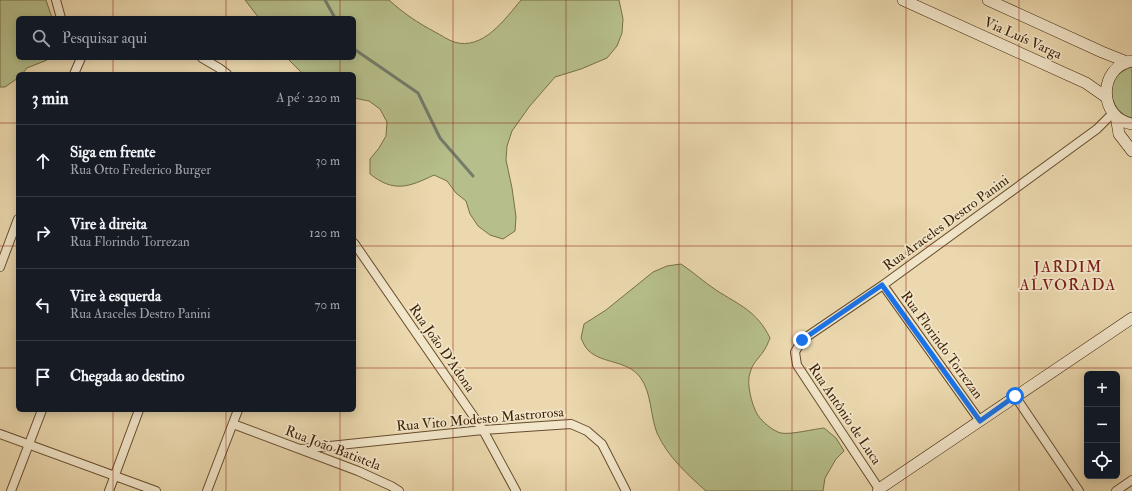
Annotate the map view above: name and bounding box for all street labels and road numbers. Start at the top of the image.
street label: Via Luís Varga [981,13,1065,63]
street label: Rua Araceles Destro Panini [880,172,1012,274]
street label: Rua Florindo Torrezan [897,288,987,402]
street label: Rua João D'Adona [405,301,479,395]
street label: Rua Antônio de Luca [805,360,885,468]
street label: Rua Vito Modesto Mastrorosa [396,403,565,435]
street label: Rua João Batistela [283,422,383,474]

